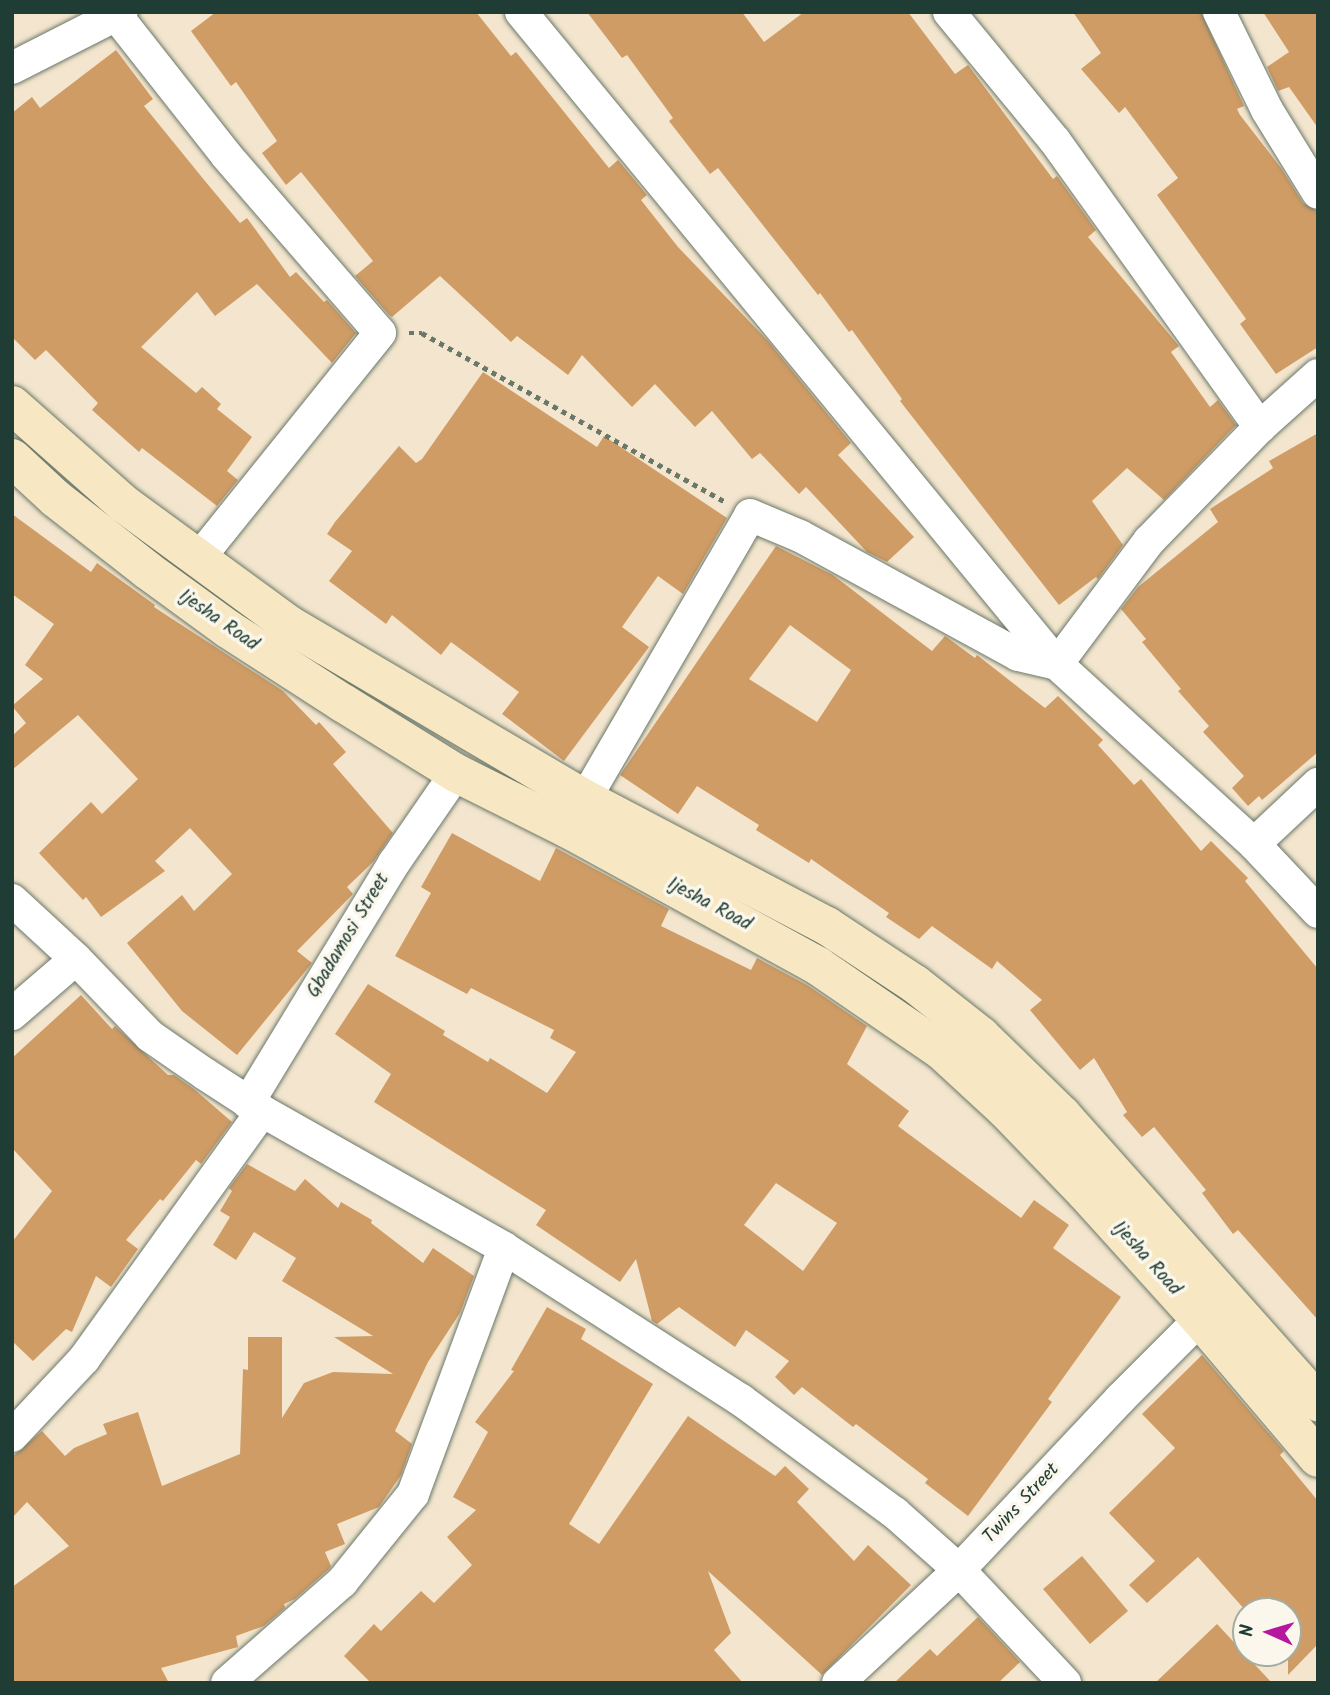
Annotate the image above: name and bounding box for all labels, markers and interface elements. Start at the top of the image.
street label: Ijesha Road [174,585,262,657]
street label: Gbadamosi Street [303,870,395,1002]
street label: Ijesha Road [663,873,755,937]
street label: Ijesha Road [1107,1217,1185,1301]
street label: Twins Street [979,1459,1065,1549]
north arrow [1232,1597,1302,1667]
text: N [1233,1624,1263,1638]

